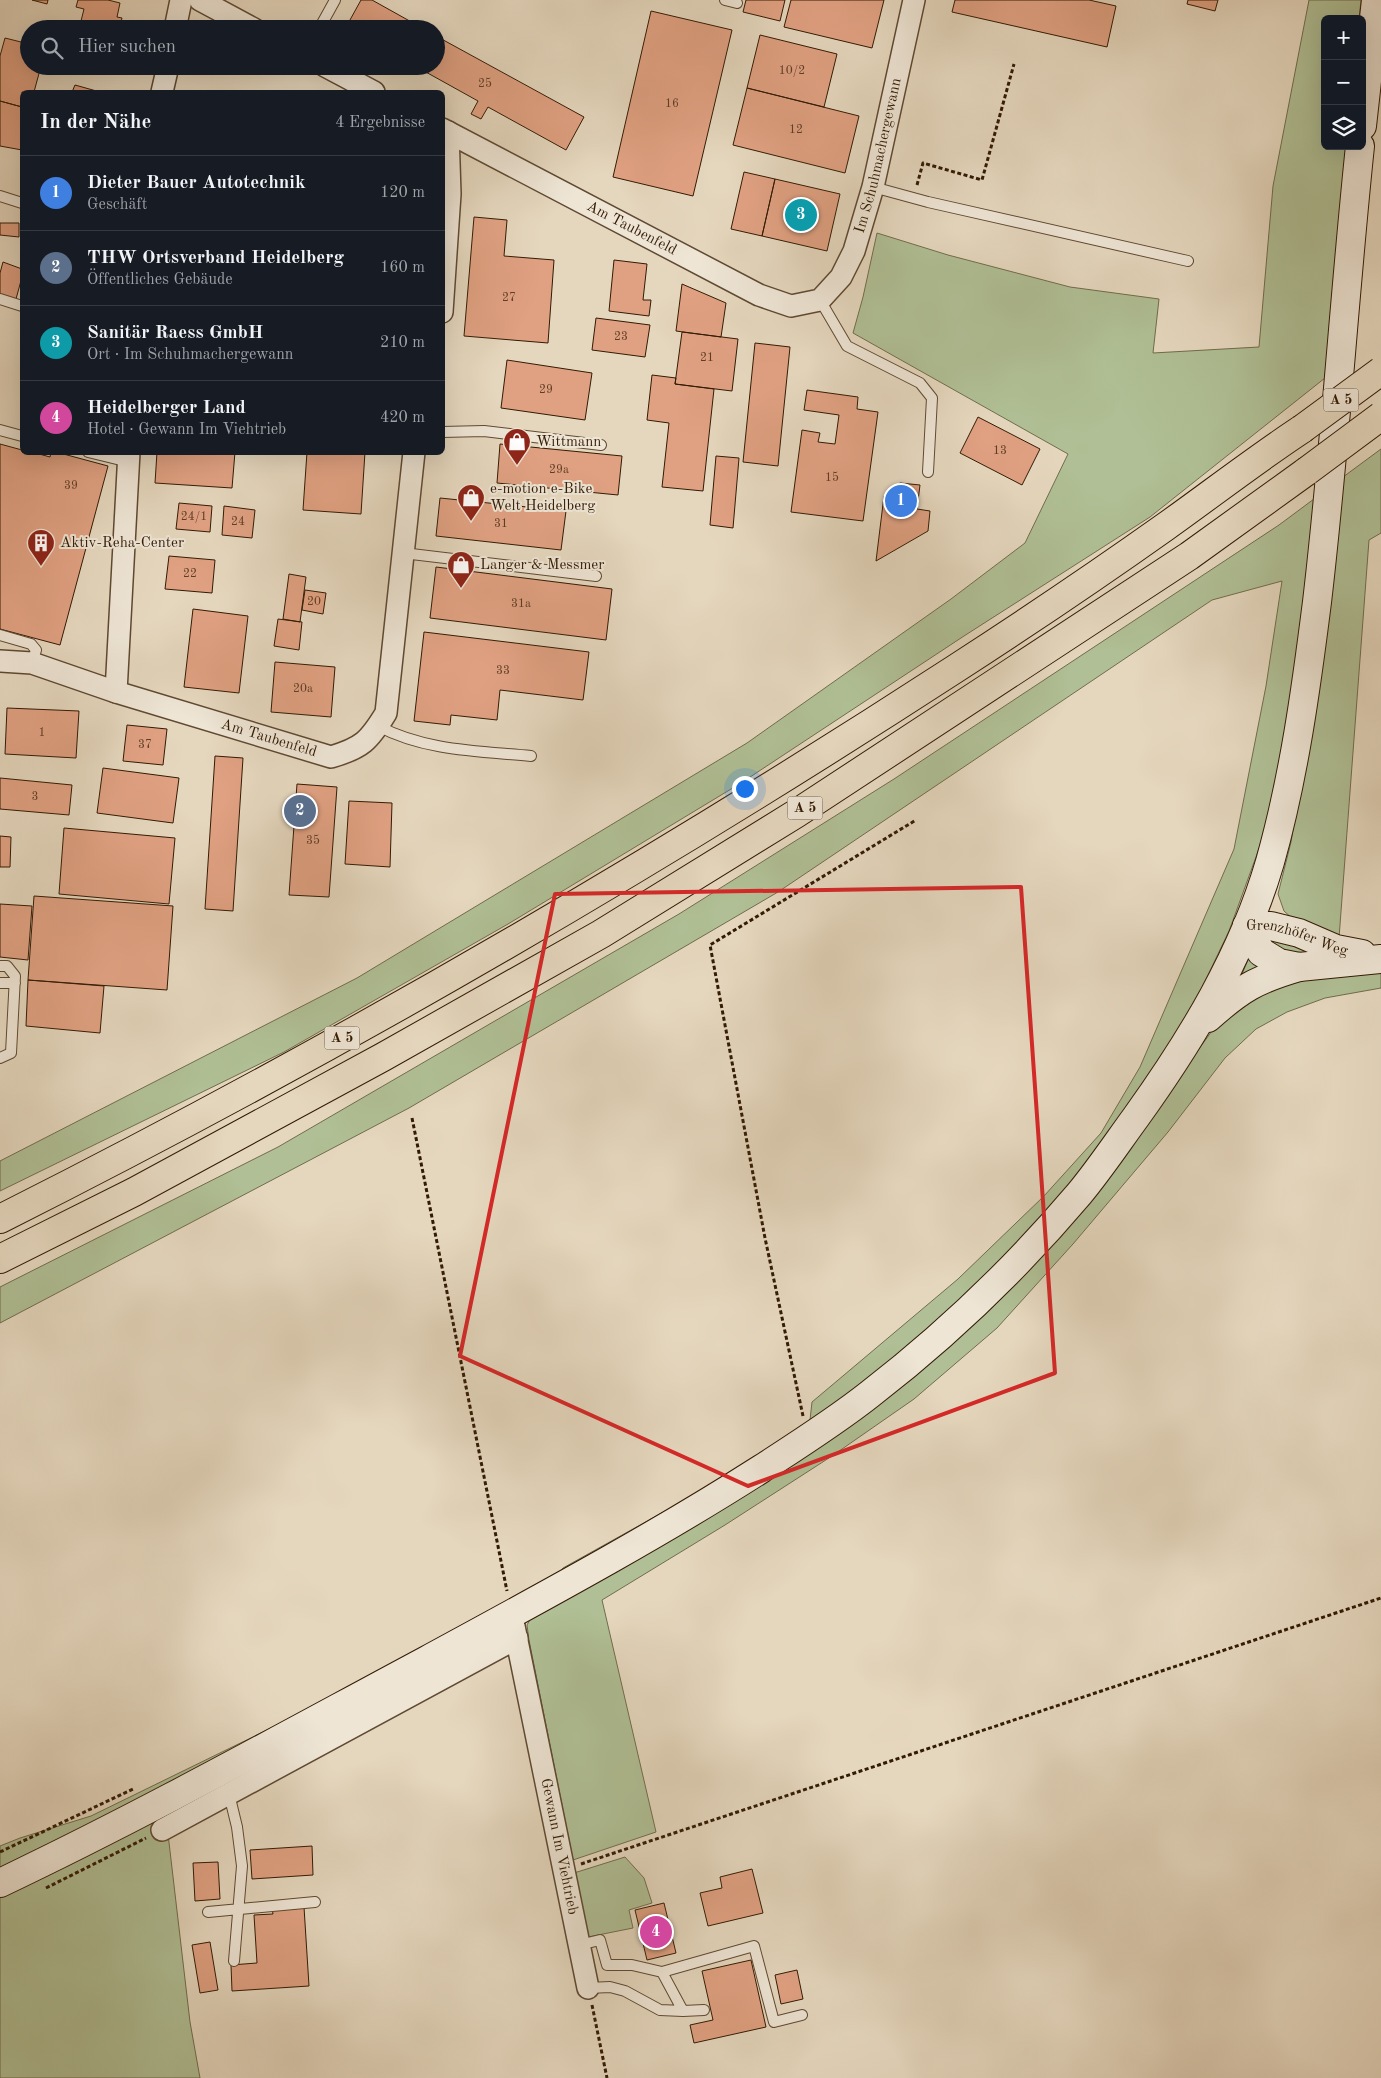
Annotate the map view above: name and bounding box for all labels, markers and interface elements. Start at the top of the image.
map controls [1321,15,1366,150]
button: + [1321,15,1366,60]
search box [20,20,445,75]
icon: search [38,34,66,62]
text: Hier suchen [78,38,176,57]
button: − [1321,60,1366,105]
house number: 10/2 [779,65,805,77]
house number: 25 [478,77,492,90]
street label: Im Schuhmachergewann [852,77,904,235]
house number: 16 [665,98,679,110]
button: layers [1321,105,1366,150]
text: In der Nähe [40,112,151,133]
text: 4 Ergebnisse [335,115,425,131]
house number: 12 [789,124,803,136]
text: Dieter Bauer Autotechnik [87,174,306,193]
text: 1 [51,185,61,201]
text: 120 m [380,185,425,201]
pin: 3 [785,196,817,234]
text: Geschäft [87,197,147,213]
street label: Am Taubenfeld [584,199,679,258]
text: THW Ortsverband Heidelberg [87,249,344,268]
text: 2 [51,260,61,276]
text: 160 m [380,260,425,276]
text: Öffentliches Gebäude [87,272,233,288]
house number: 27 [502,292,516,304]
text: Sanitär Raess GmbH [87,324,263,343]
house number: 23 [614,331,628,343]
text: 3 [51,335,61,351]
text: 210 m [380,335,425,351]
text: Ort · Im Schuhmachergewann [87,347,293,363]
house number: 21 [700,352,714,364]
house number: 29 [539,384,553,396]
road number: A 5 [1324,388,1358,412]
text: Heidelberger Land [87,399,246,418]
text: 4 [51,410,61,426]
text: 420 m [380,410,425,426]
text: Hotel · Gewann Im Viehtrieb [87,422,286,438]
shop icon: Wittmann [502,427,532,466]
place label: Wittmann [536,435,601,450]
house number: 13 [993,445,1007,457]
house number: 29a [549,464,569,476]
house number: 15 [825,471,839,484]
house number: 39 [64,480,78,492]
place label: e-motion e-Bike Welt Heidelberg [490,482,595,514]
pin: 1 [885,482,917,520]
shop icon: e-motion e-Bike Welt Heidelberg [456,483,486,522]
house number: 24/1 [181,511,207,523]
house number: 24 [231,516,245,528]
house number: 31 [494,518,508,530]
building icon: Aktiv-Reha-Center [26,528,56,567]
place label: Aktiv-Reha-Center [60,536,184,551]
shop icon: Langer & Messmer [446,550,476,589]
place label: Langer & Messmer [480,558,604,573]
house number: 22 [183,568,197,580]
house number: 20 [307,596,321,608]
house number: 31a [511,598,531,610]
house number: 33 [496,665,510,677]
house number: 20a [293,683,313,695]
street label: Am Taubenfeld [219,717,319,760]
house number: 1 [39,727,45,739]
house number: 37 [138,739,152,751]
your location [732,776,758,802]
house number: 3 [32,791,38,803]
pin: 2 [284,792,316,830]
road number: A 5 [788,796,822,820]
house number: 35 [306,834,320,847]
street label: Grenzhöfer Weg [1246,918,1349,959]
road number: A 5 [324,1026,360,1050]
street label: Gewann Im Viehtrieb [538,1777,580,1916]
pin: 4 [640,1913,672,1951]

